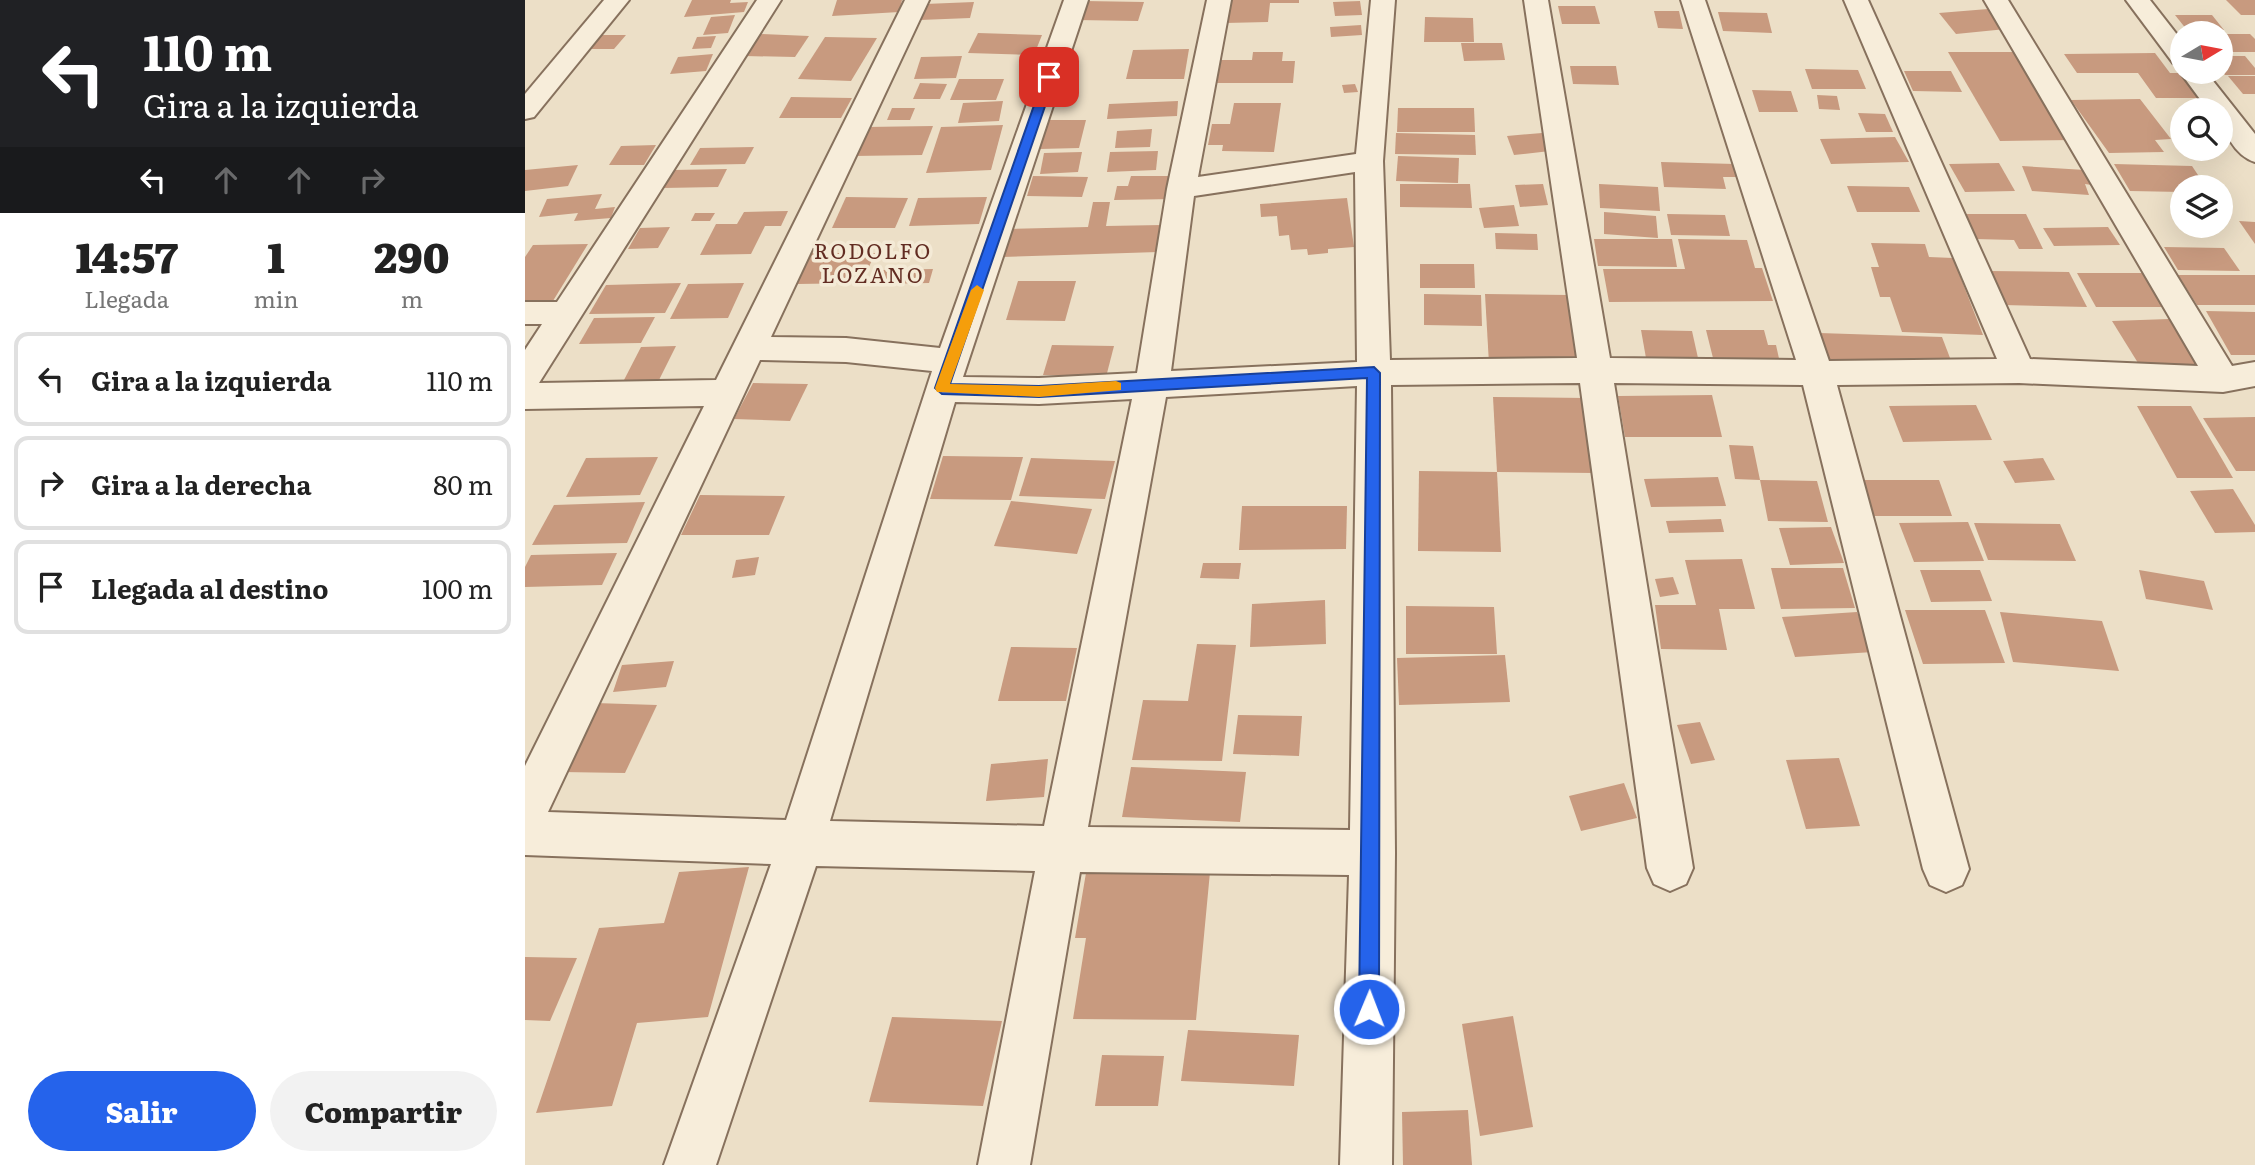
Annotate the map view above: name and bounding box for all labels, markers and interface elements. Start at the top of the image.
text: 110 m [143,13,272,86]
north arrow [2170,21,2233,84]
map controls [2170,21,2233,238]
icon: left [28,28,119,119]
pin [1019,47,1079,107]
icon: arrive [1030,58,1068,96]
text: Gira a la izquierda [143,80,418,128]
button: search [2170,98,2233,161]
icon: left [134,161,172,199]
icon: ahead [207,161,245,199]
icon: ahead [280,161,318,199]
icon: right [353,161,391,199]
button: layers [2170,175,2233,238]
text: 14:57 [75,224,178,286]
text: 1 [267,224,285,286]
text: 290 [374,224,450,286]
district label: RODOLFO LOZANO [814,234,932,289]
text: Llegada [84,281,169,315]
text: min [253,281,299,315]
text: m [401,281,423,315]
icon: left [32,360,70,398]
text: Gira a la izquierda [91,360,332,399]
text: 110 m [426,360,493,399]
icon: right [32,464,70,502]
text: Gira a la derecha [91,464,311,503]
text: 80 m [433,464,493,503]
icon: arrive [32,568,70,606]
text: Llegada al destino [91,568,328,607]
text: 100 m [422,568,493,607]
position arrow [1332,972,1406,1046]
button: Salir [28,1071,256,1151]
button: Compartir [270,1071,497,1151]

